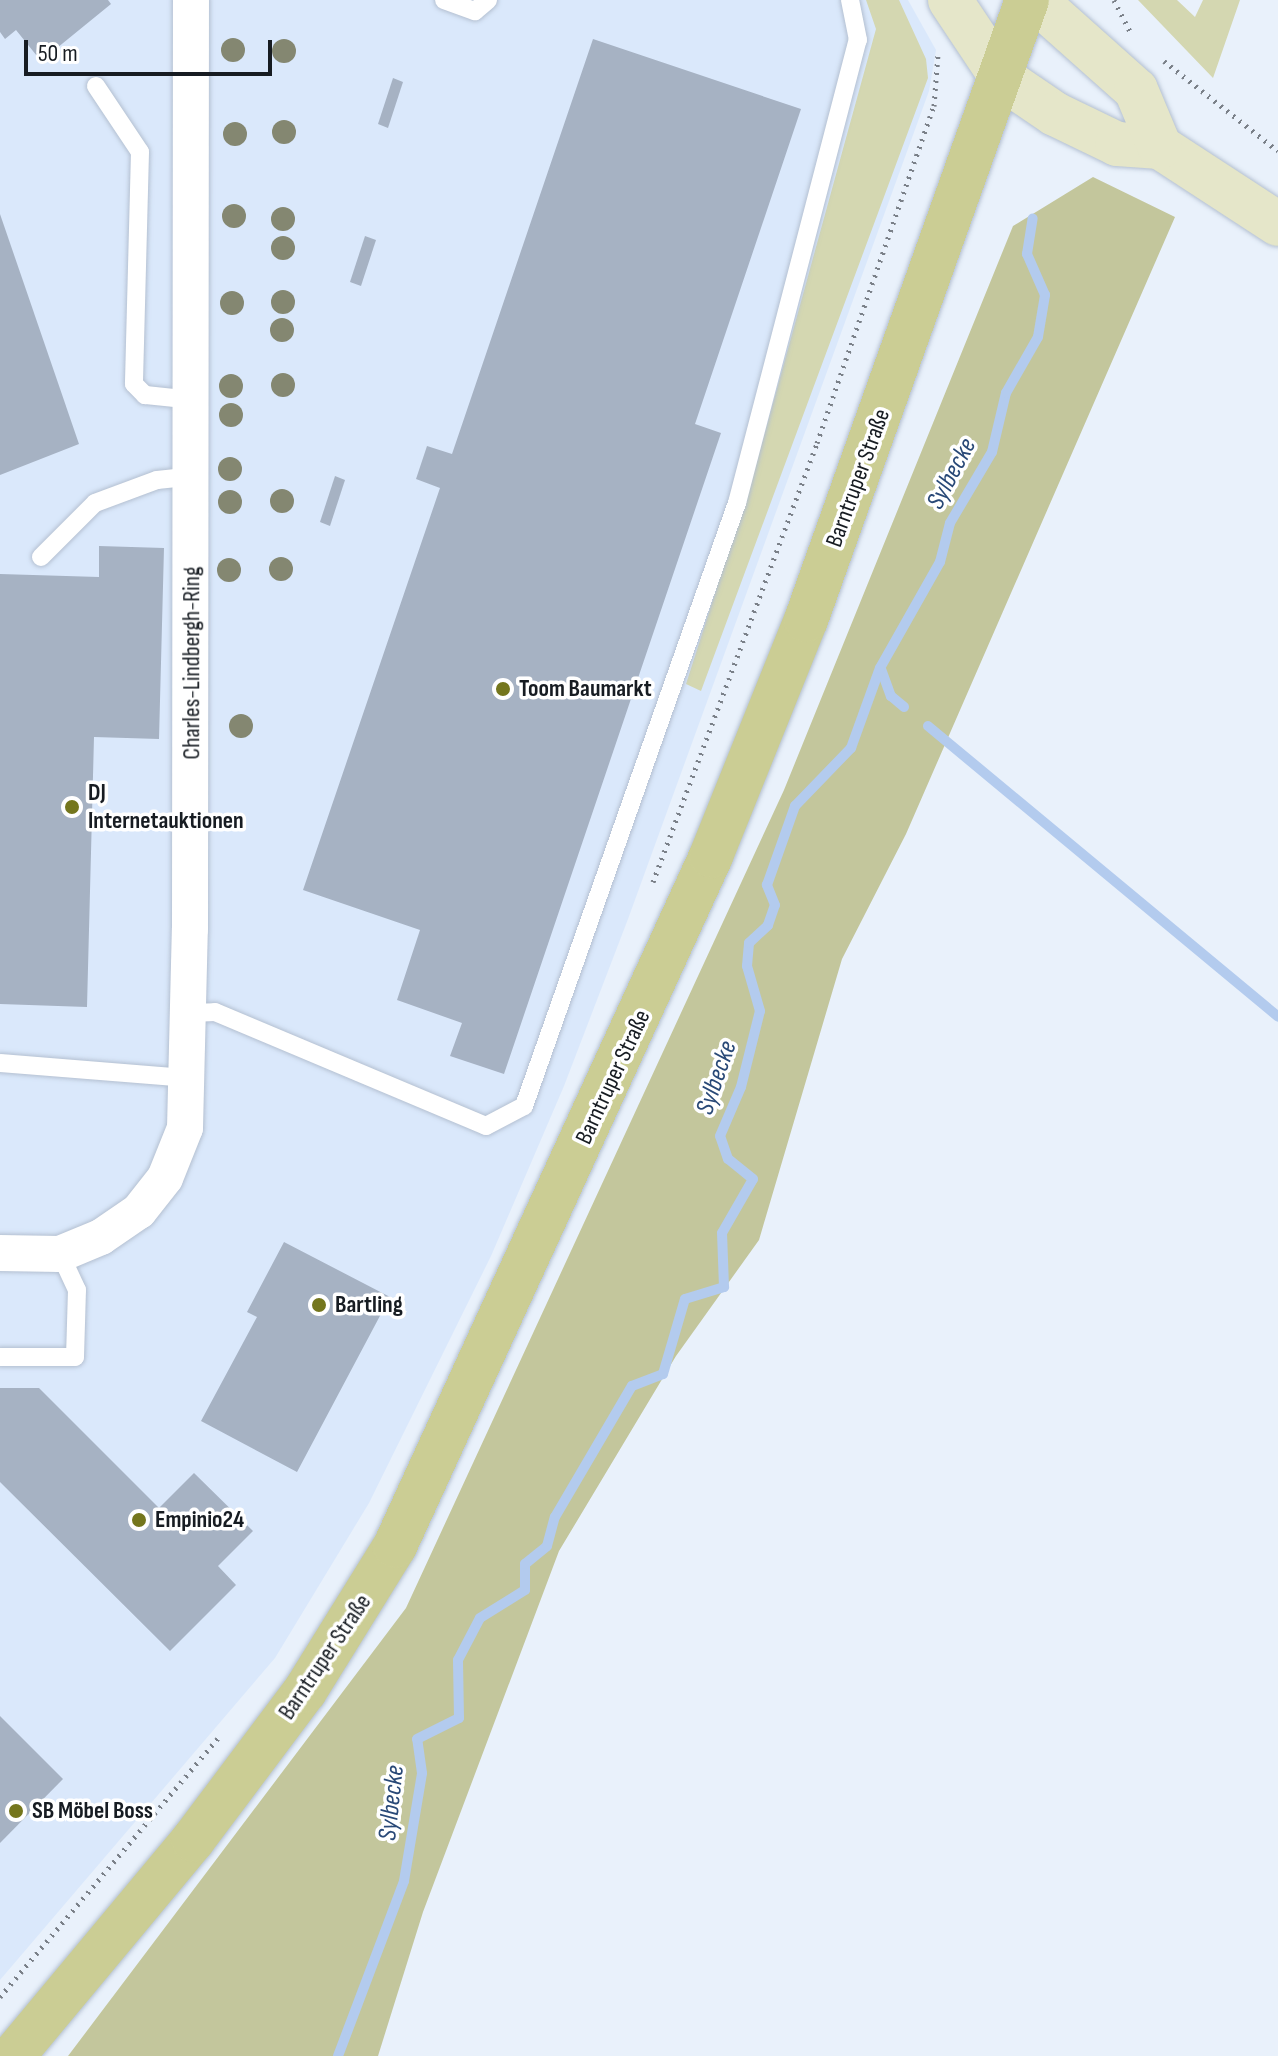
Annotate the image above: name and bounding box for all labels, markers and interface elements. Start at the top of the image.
scale bar [28,24,276,74]
text: 50 m [38,39,78,68]
street label: Barntruper Straße [820,405,896,551]
water label: Sylbecke [920,433,984,515]
street label: Charles-Lindbergh-Ring [178,566,206,760]
place label: Toom Baumarkt [519,675,652,703]
marker: Toom Baumarkt [494,680,512,698]
place label: DJ Internetauktionen [88,779,244,835]
marker: DJ Internetauktionen [63,798,81,816]
street label: Barntruper Straße [569,1005,657,1149]
water label: Sylbecke [690,1037,744,1119]
place label: Bartling [335,1291,403,1319]
marker: Bartling [310,1296,328,1314]
place label: Empinio24 [155,1506,244,1534]
marker: Empinio24 [130,1511,148,1529]
street label: Barntruper Straße [273,1589,377,1725]
water label: Sylbecke [373,1764,411,1842]
place label: SB Möbel Boss [32,1797,153,1825]
marker: SB Möbel Boss [7,1802,25,1820]

